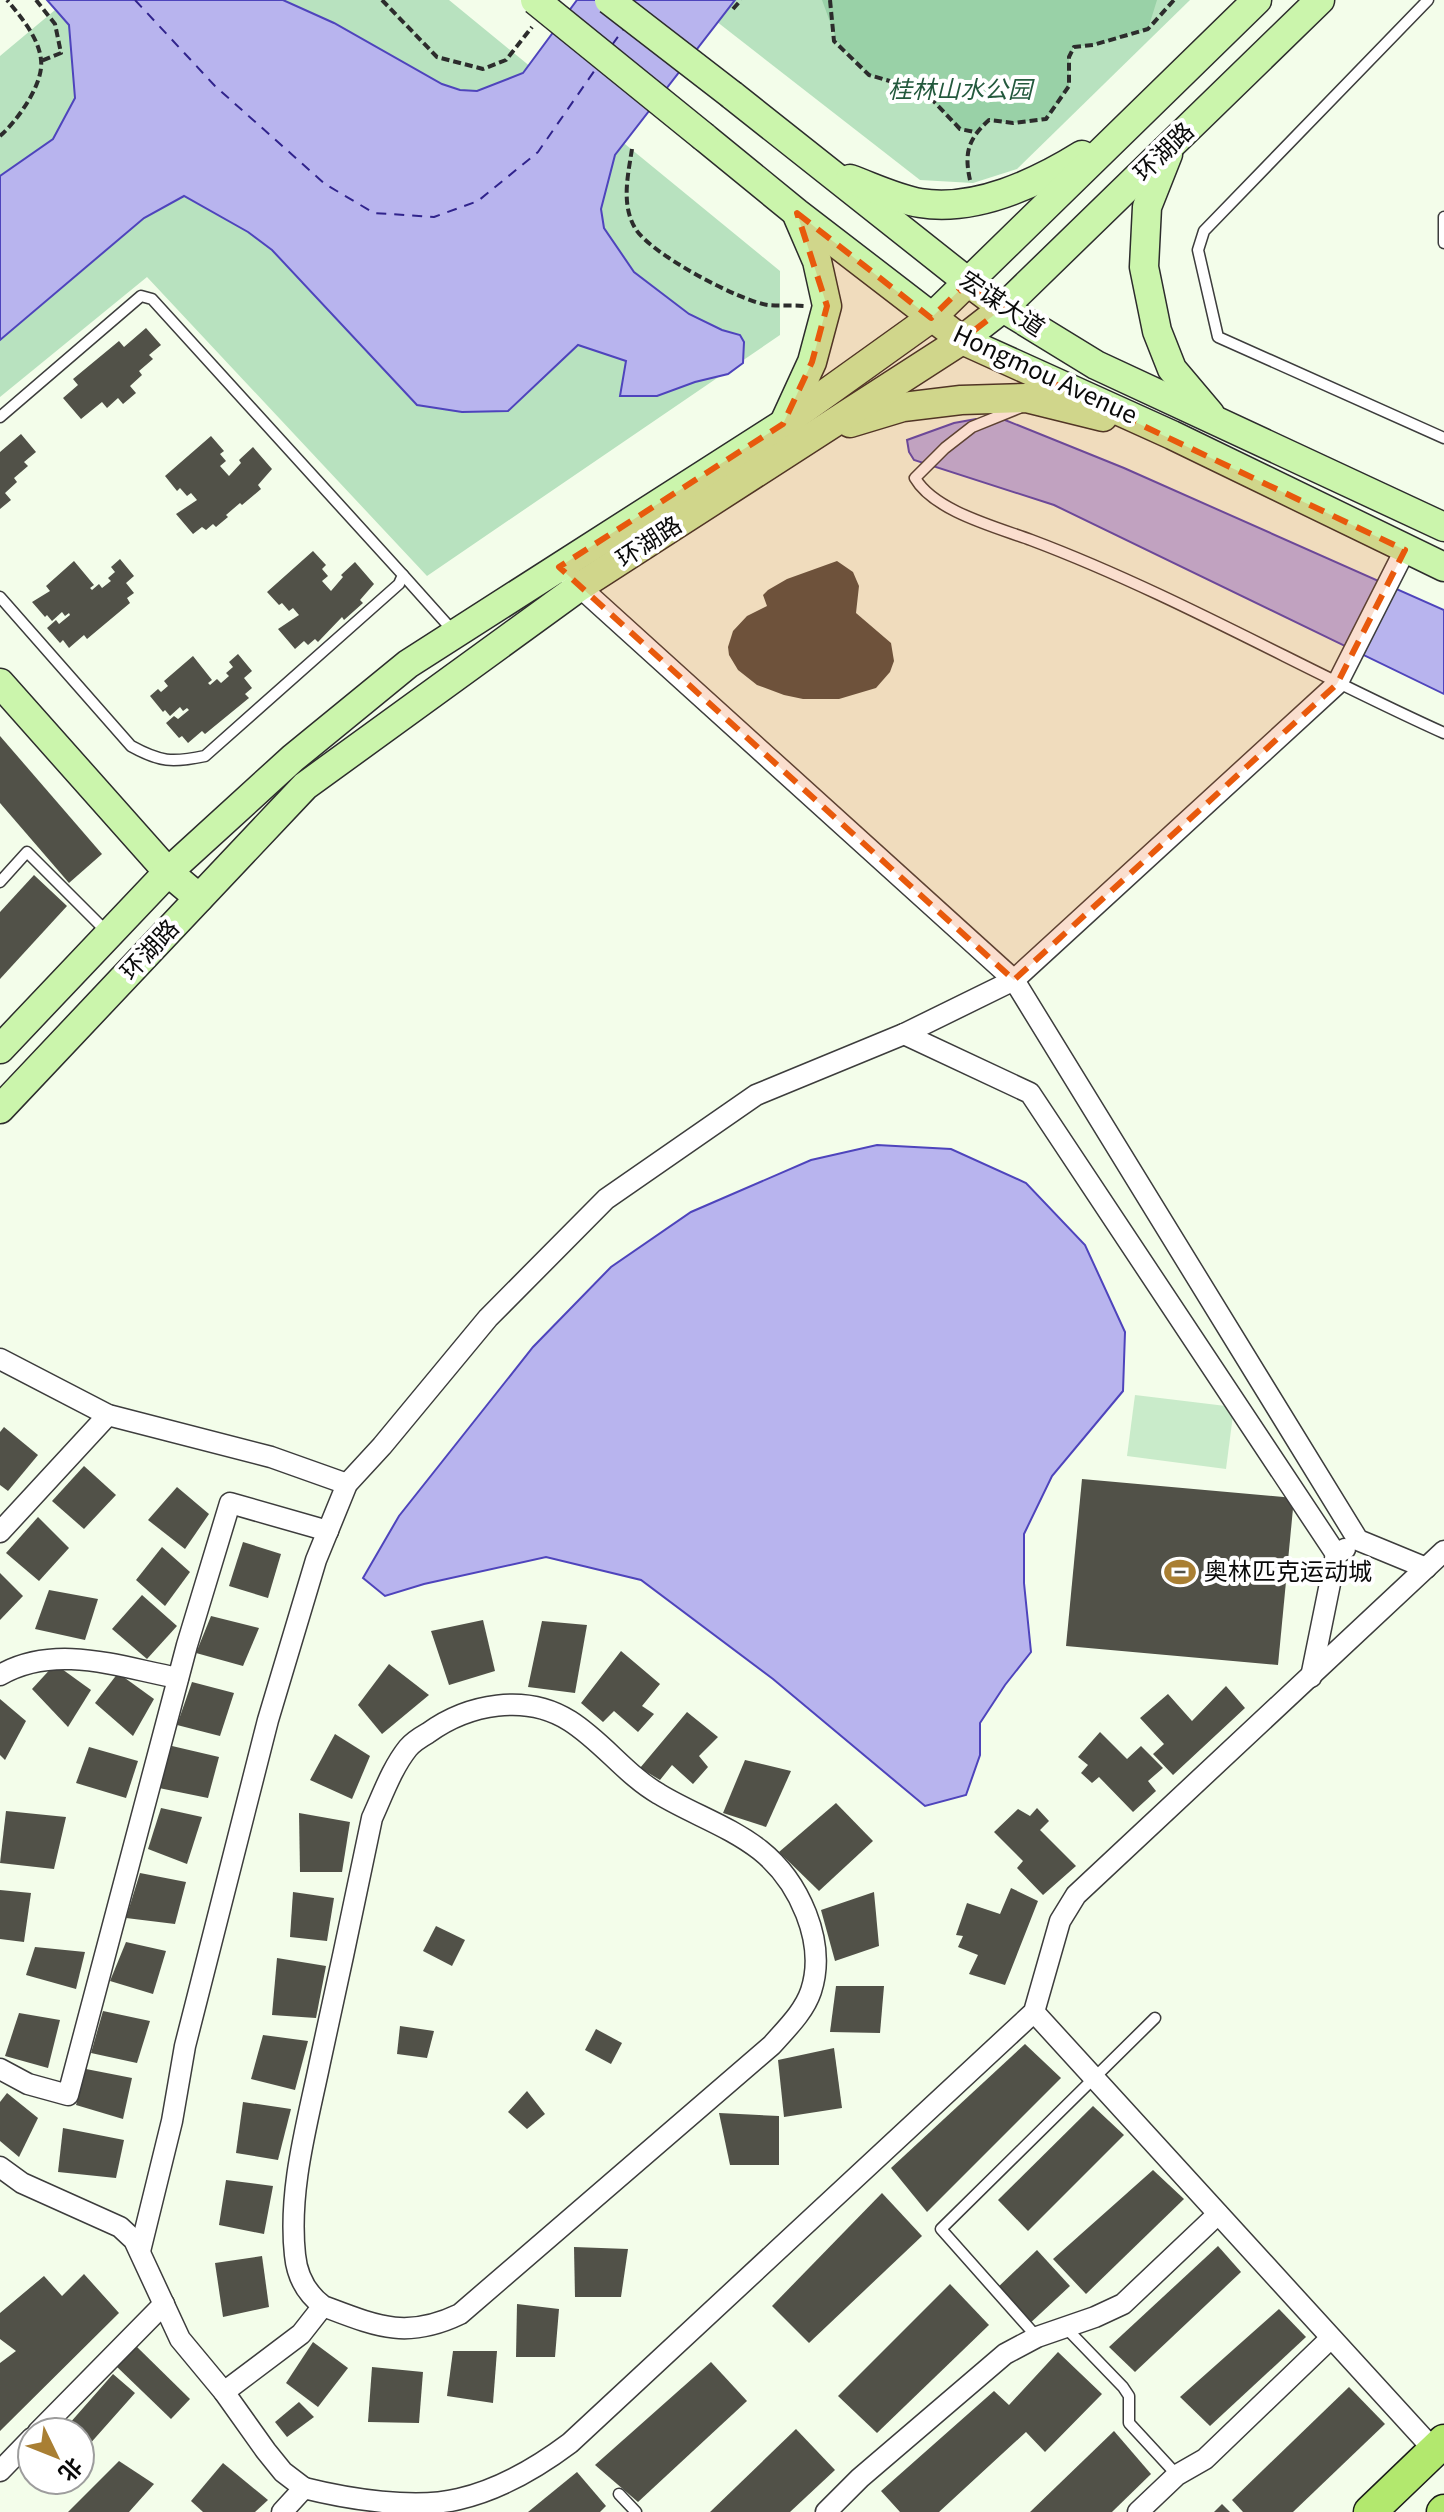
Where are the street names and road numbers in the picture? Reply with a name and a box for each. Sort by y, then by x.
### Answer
street label: 环湖路 [1124,113,1200,188]
street label: 宏谋大道 [954,261,1053,343]
street label: Hongmou Avenue [948,315,1144,431]
street label: 环湖路 [608,506,687,574]
street label: 环湖路 [111,910,186,987]

